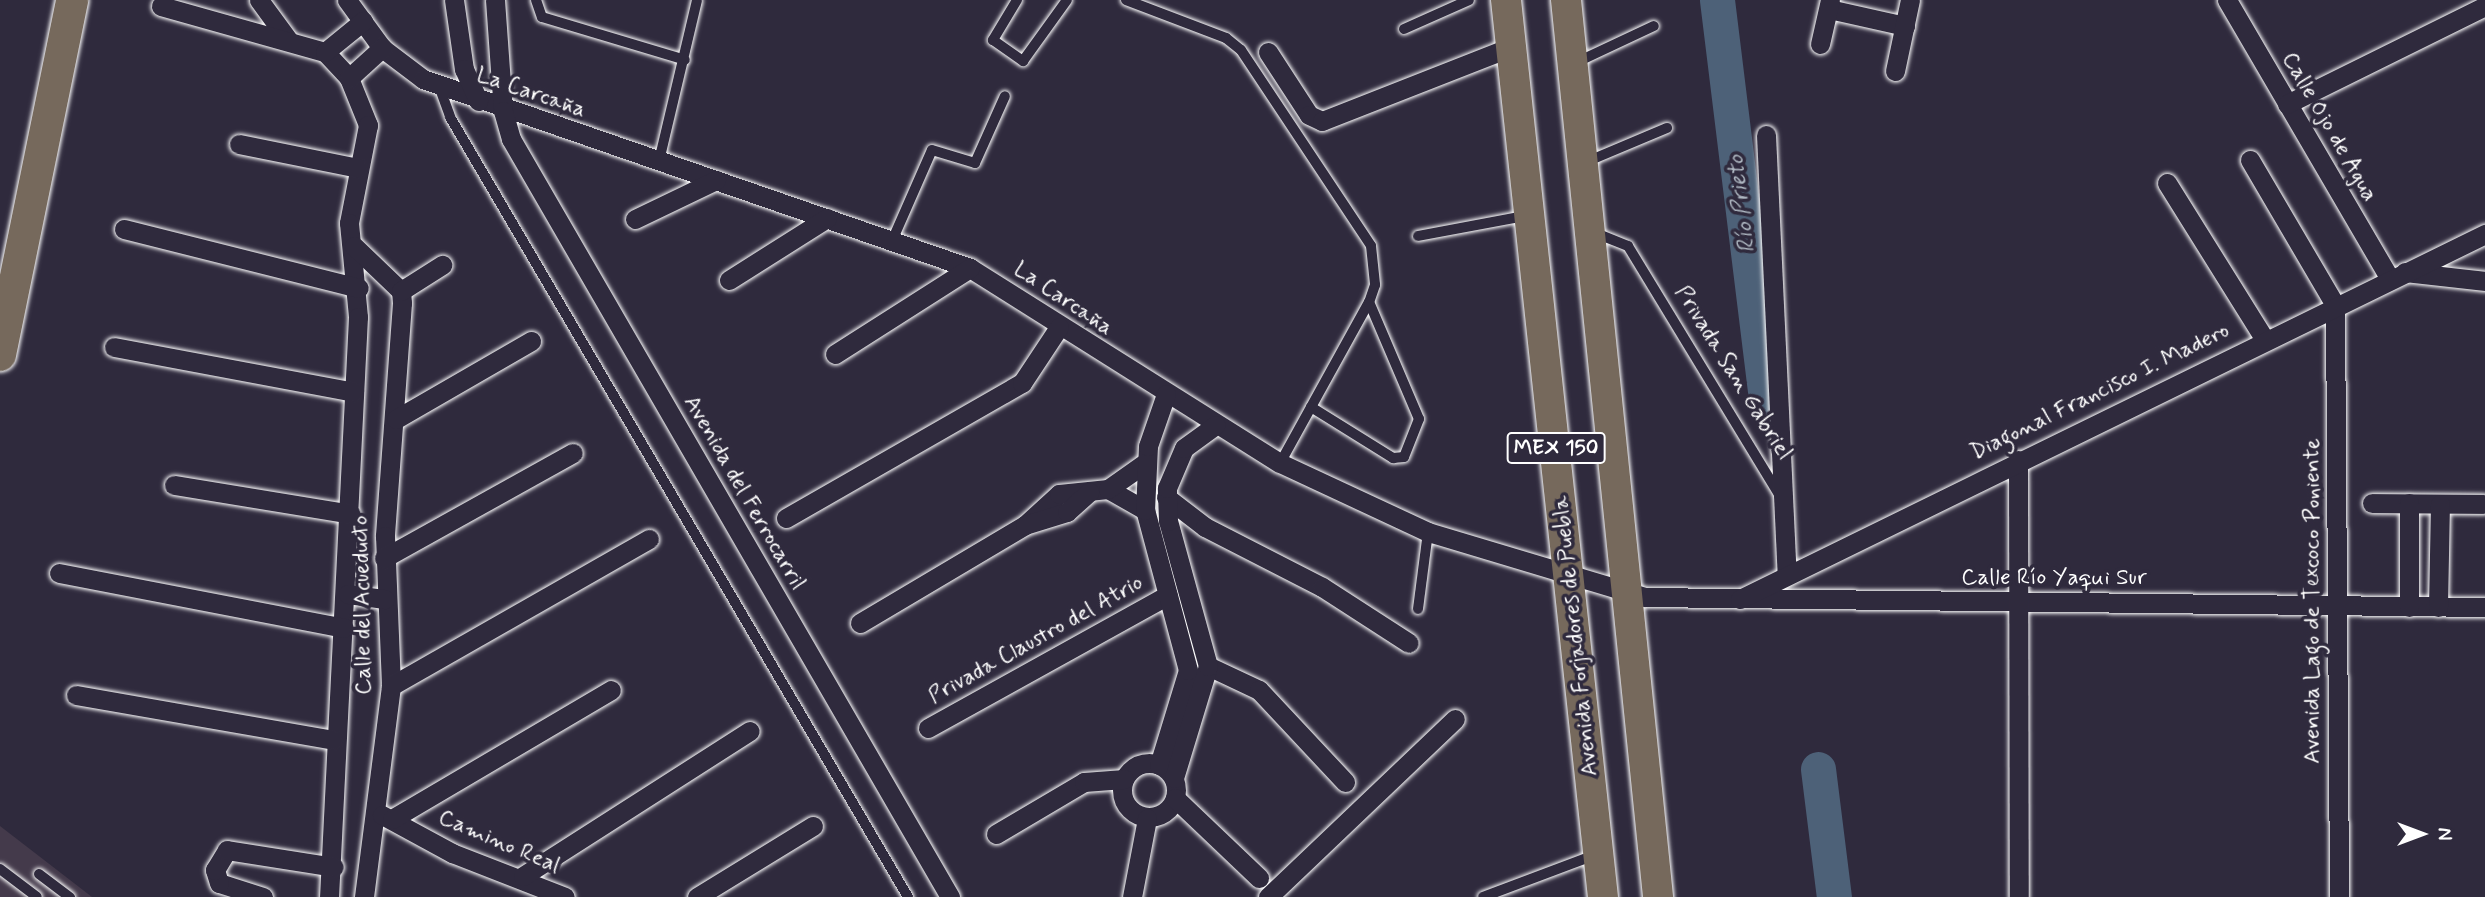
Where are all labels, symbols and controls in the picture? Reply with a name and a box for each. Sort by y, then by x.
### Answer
street label: Calle Ojo de Agua [2275,47,2383,207]
street label: La Carcaña [473,61,589,125]
water label: Río Prieto [1722,154,1762,254]
street label: La Carcaña [1008,256,1118,342]
street label: Privada San Gabriel [1669,283,1797,463]
street label: Diagonal Francisco I. Madero [1964,316,2236,468]
street label: Avenida del Ferrocarril [677,391,811,595]
road number: MEX 150 [1505,430,1607,466]
street label: Avenida Lago de Texcoco Poniente [2299,435,2327,767]
street label: Avenida Forjadores de Puebla [1548,496,1604,776]
street label: Calle del Acueducto [348,514,378,696]
street label: Calle Río Yaqui Sur [1962,564,2146,592]
street label: Privada Claustro del Atrio [921,568,1151,712]
north arrow [2387,799,2457,869]
street label: Camino Real [434,804,564,880]
text: N [2431,828,2456,840]

